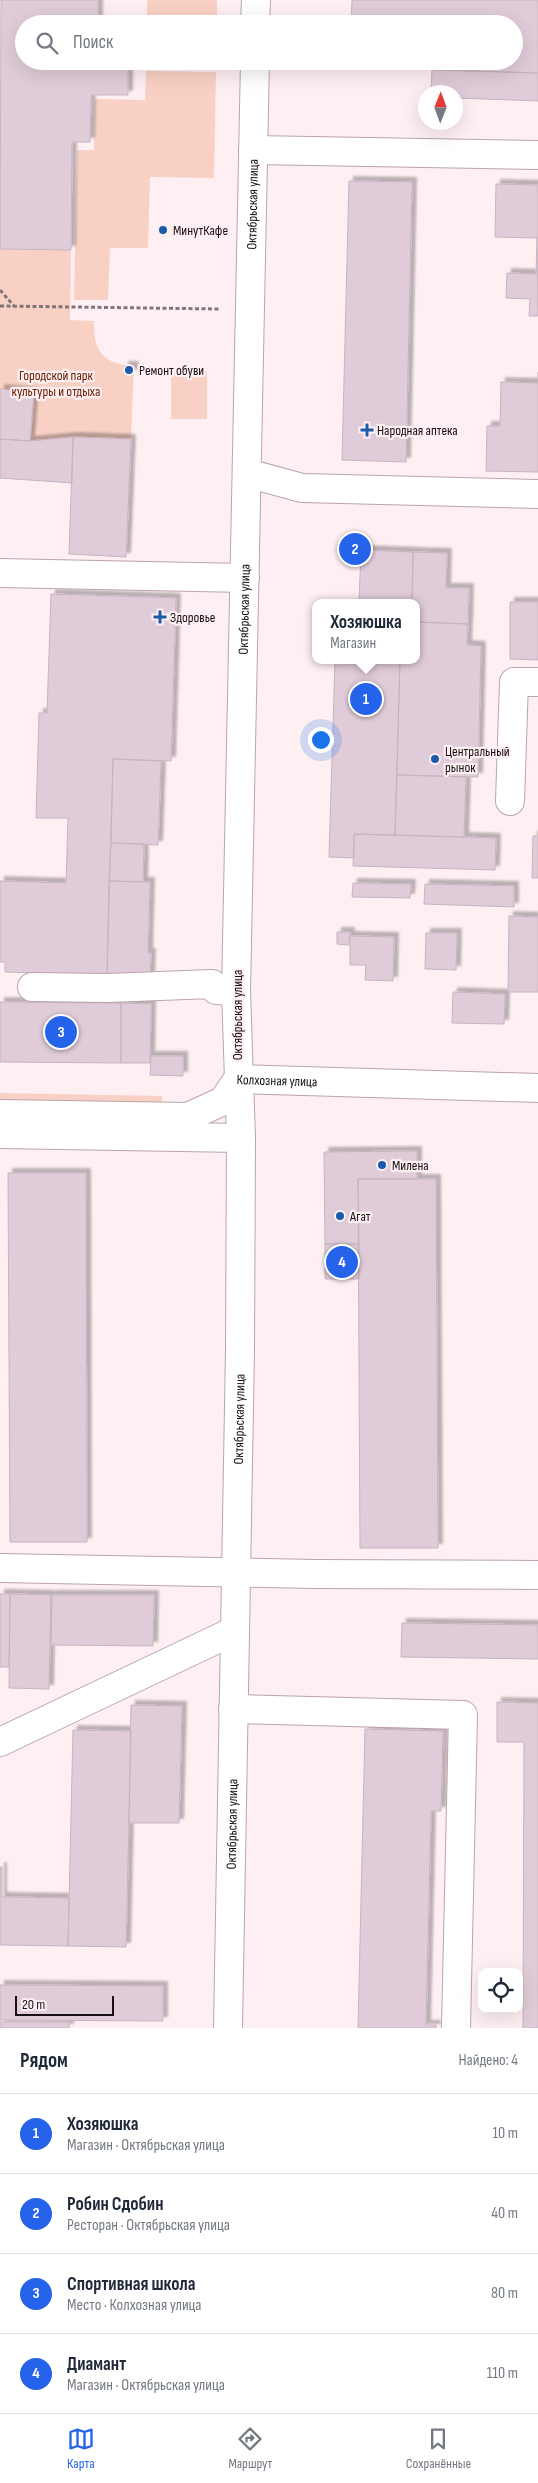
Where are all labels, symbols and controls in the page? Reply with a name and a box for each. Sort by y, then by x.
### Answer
search box [15,15,523,70]
icon: search [33,29,61,57]
text: Поиск [73,31,113,54]
north arrow [418,85,463,130]
street label: Октябрьская улица [243,159,261,250]
place label: МинутКафе [173,222,228,239]
marker: МинутКафе [157,224,169,236]
place label: Ремонт обуви [139,362,204,379]
marker: Ремонт обуви [123,364,135,376]
park label: Городской парк культуры и отдыха [12,367,100,400]
place label: Народная аптека [377,422,458,439]
marker: Народная аптека [361,424,373,436]
pin: 2 [339,530,371,568]
street label: Октябрьская улица [234,564,253,655]
popup [312,599,420,664]
place label: Здоровье [170,609,215,626]
marker: Здоровье [154,611,166,623]
text: Хозяюшка [330,611,402,634]
text: Магазин [330,634,376,653]
pin: 1 [350,680,382,718]
your location [308,727,334,753]
place label: Центральный рынок [445,743,510,776]
marker: Центральный рынок [429,753,441,765]
street label: Октябрьская улица [229,970,246,1060]
pin: 3 [45,1013,77,1051]
street label: Колхозная улица [236,1070,318,1090]
place label: Милена [392,1157,429,1174]
marker: Милена [376,1159,388,1171]
place label: Агат [349,1208,371,1225]
marker: Агат [334,1210,346,1222]
pin: 4 [326,1243,358,1281]
street label: Октябрьская улица [229,1374,248,1465]
street label: Октябрьская улица [222,1779,241,1870]
map controls [478,1968,523,2013]
button: locate [478,1968,523,2013]
scale bar [15,1993,114,2016]
text: 20 m [22,1996,45,2013]
text: Рядом [20,2048,68,2073]
text: Найдено: 4 [458,2051,518,2070]
text: Хозяюшка [67,2113,139,2136]
text: 1 [33,2124,39,2143]
text: 10 m [492,2124,518,2143]
text: Магазин · Октябрьская улица [67,2136,225,2155]
text: Робин Сдобин [67,2193,163,2216]
text: 2 [32,2204,40,2223]
text: 40 m [491,2204,518,2223]
text: Ресторан · Октябрьская улица [67,2216,230,2235]
text: Спортивная школа [67,2273,196,2296]
text: 3 [32,2284,40,2303]
text: 80 m [491,2284,518,2303]
text: Место · Колхозная улица [67,2296,202,2315]
text: Диамант [67,2353,126,2376]
text: 4 [32,2364,40,2383]
text: 110 m [487,2364,518,2383]
text: Магазин · Октябрьская улица [67,2376,225,2395]
tab: Карта [67,2425,95,2472]
tab: Маршрут [228,2425,272,2472]
tab: Сохранённые [406,2425,471,2472]

